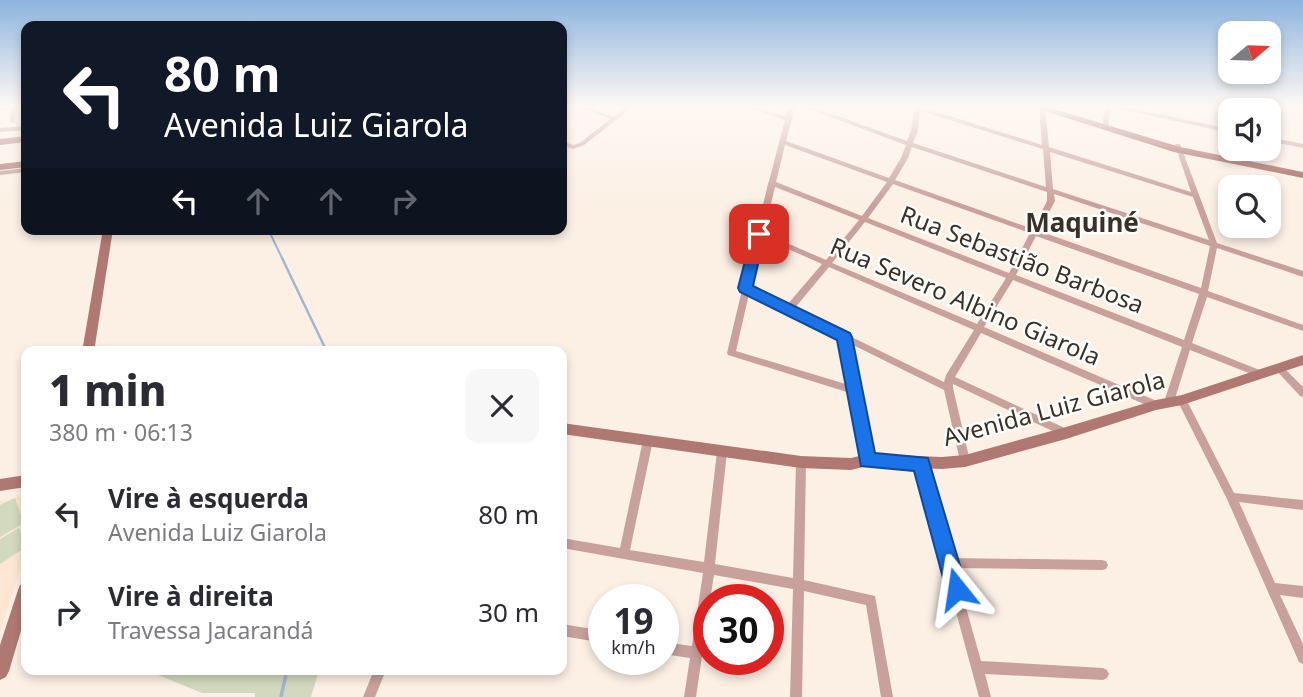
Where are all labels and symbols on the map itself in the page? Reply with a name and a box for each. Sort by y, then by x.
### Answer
north arrow [1218,21,1281,84]
street label: Rua Sebastião Barbosa [896,197,1149,320]
pin [729,204,789,264]
district label: Maquiné [1025,204,1139,240]
street label: Rua Severo Albino Giarola [825,229,1106,373]
street label: Avenida Luiz Giarola [939,362,1168,453]
position arrow [920,552,994,626]
speed limit sign: 30 [693,584,784,675]

